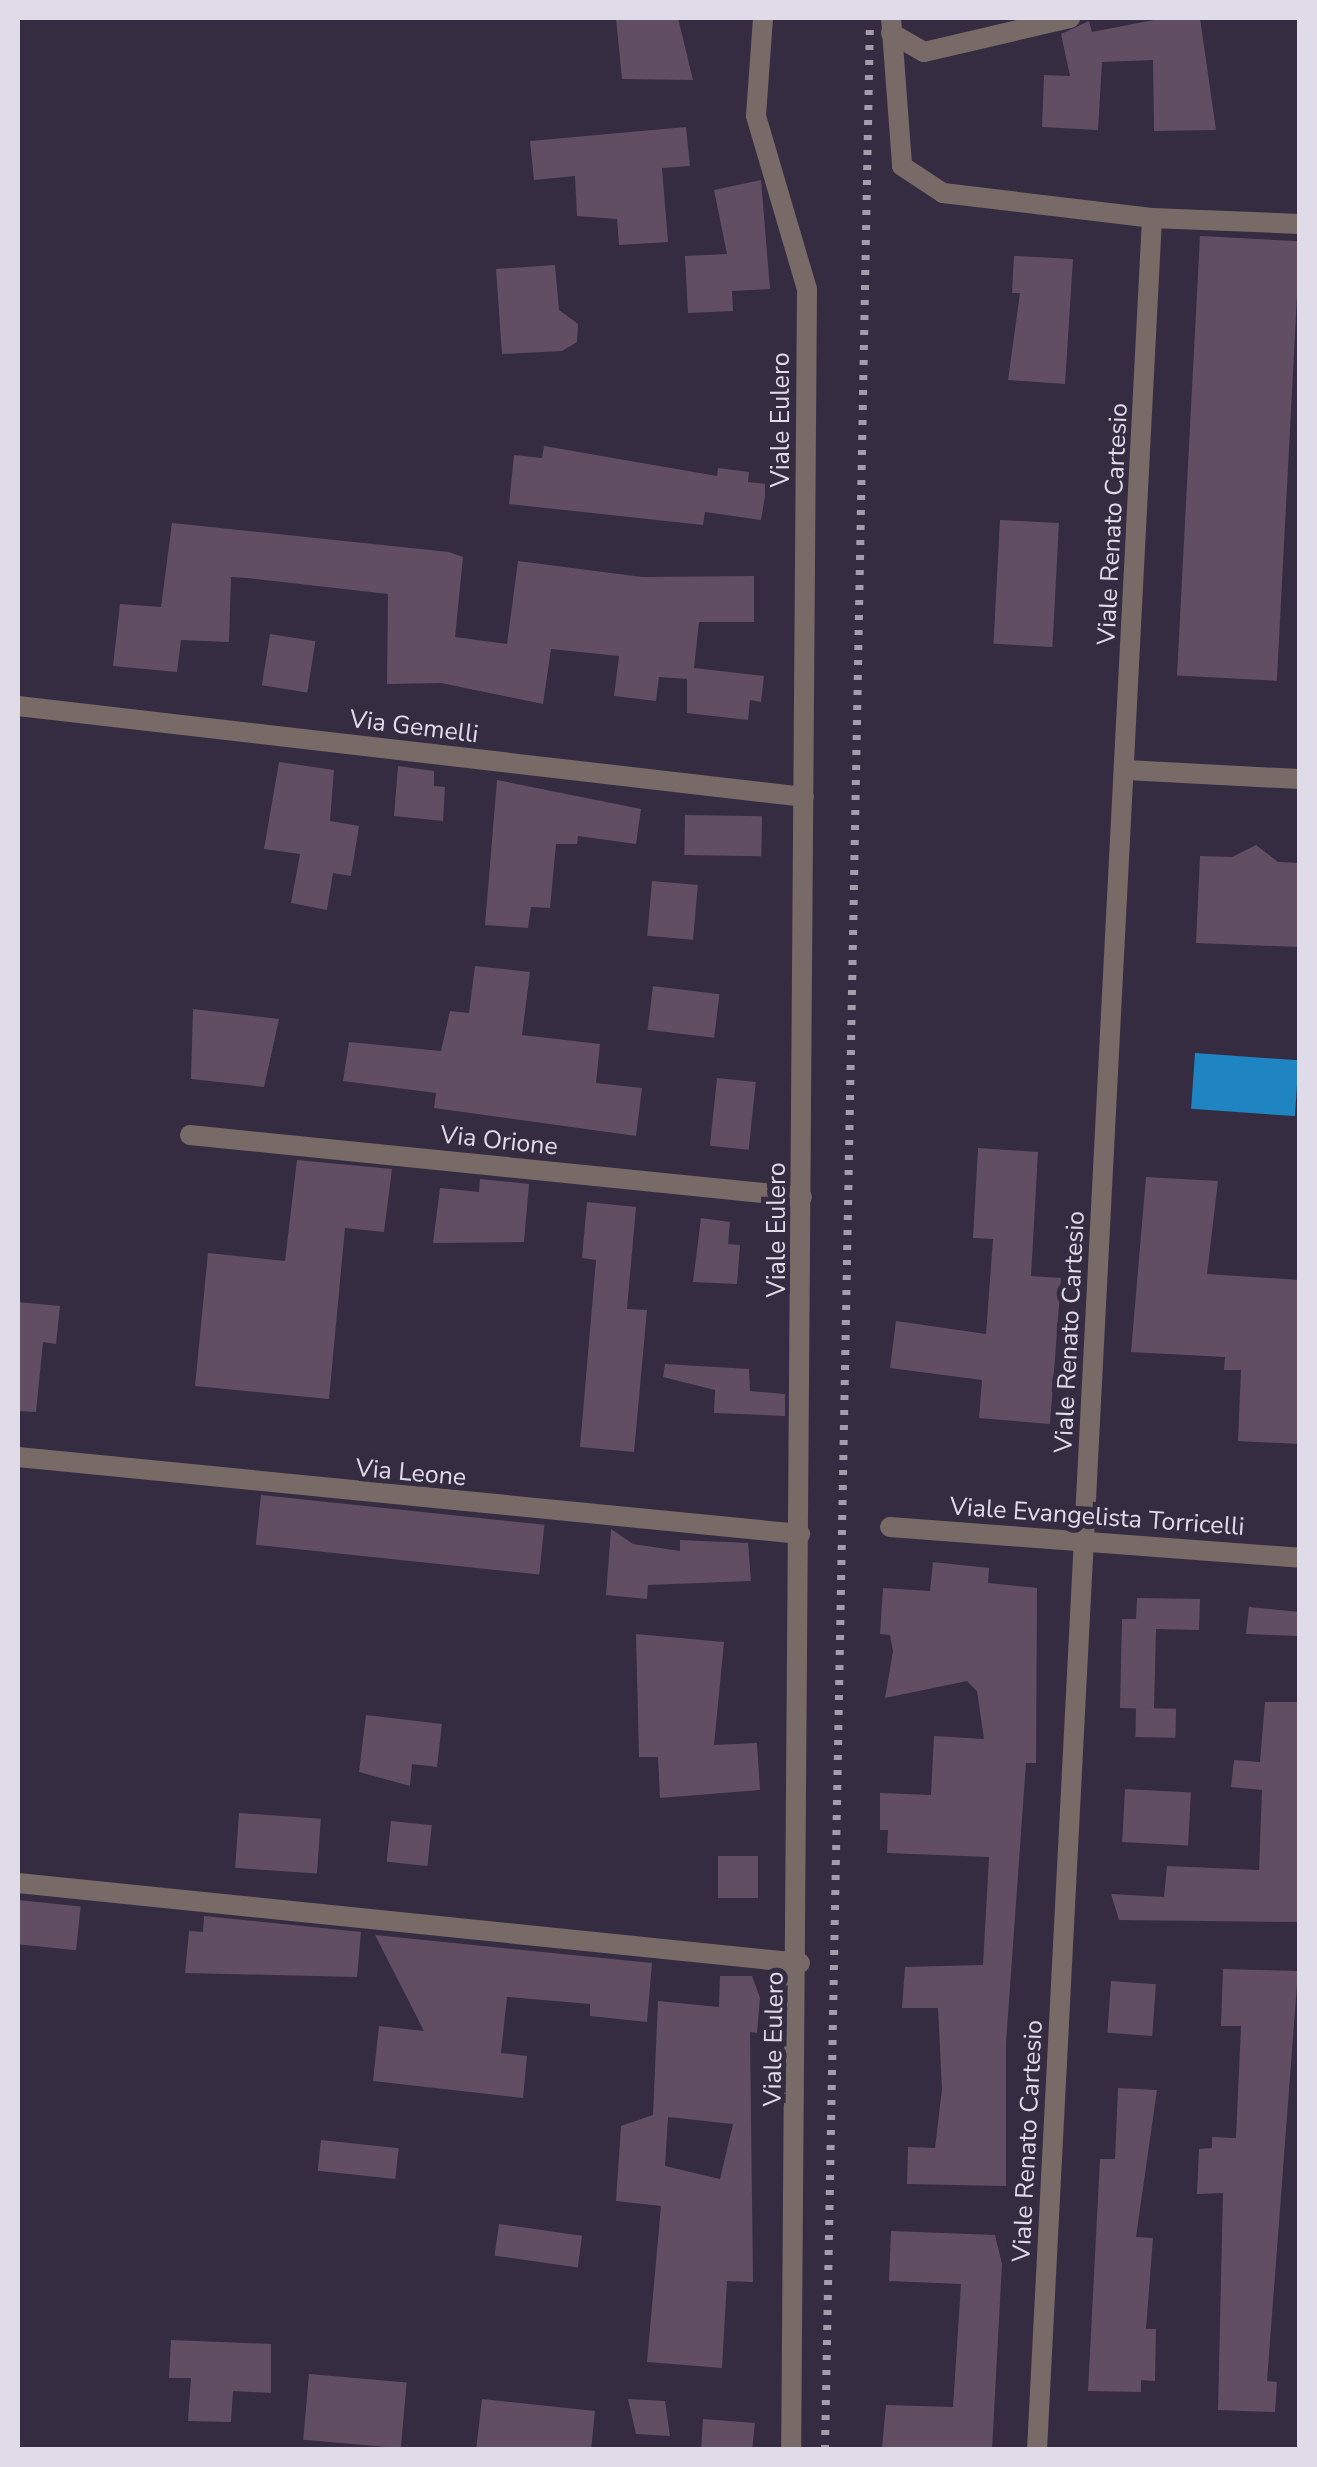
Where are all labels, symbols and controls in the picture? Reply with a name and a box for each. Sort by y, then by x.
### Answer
street label: Viale Eulero [766,352,796,488]
street label: Viale Renato Cartesio [1092,402,1134,646]
street label: Via Gemelli [348,704,480,750]
street label: Via Orione [439,1120,559,1162]
street label: Viale Eulero [762,1162,792,1298]
street label: Viale Renato Cartesio [1049,1210,1091,1454]
street label: Via Leone [354,1453,468,1493]
street label: Viale Evangelista Torricelli [949,1492,1245,1542]
street label: Viale Eulero [758,1971,790,2107]
street label: Viale Renato Cartesio [1007,2019,1049,2263]

